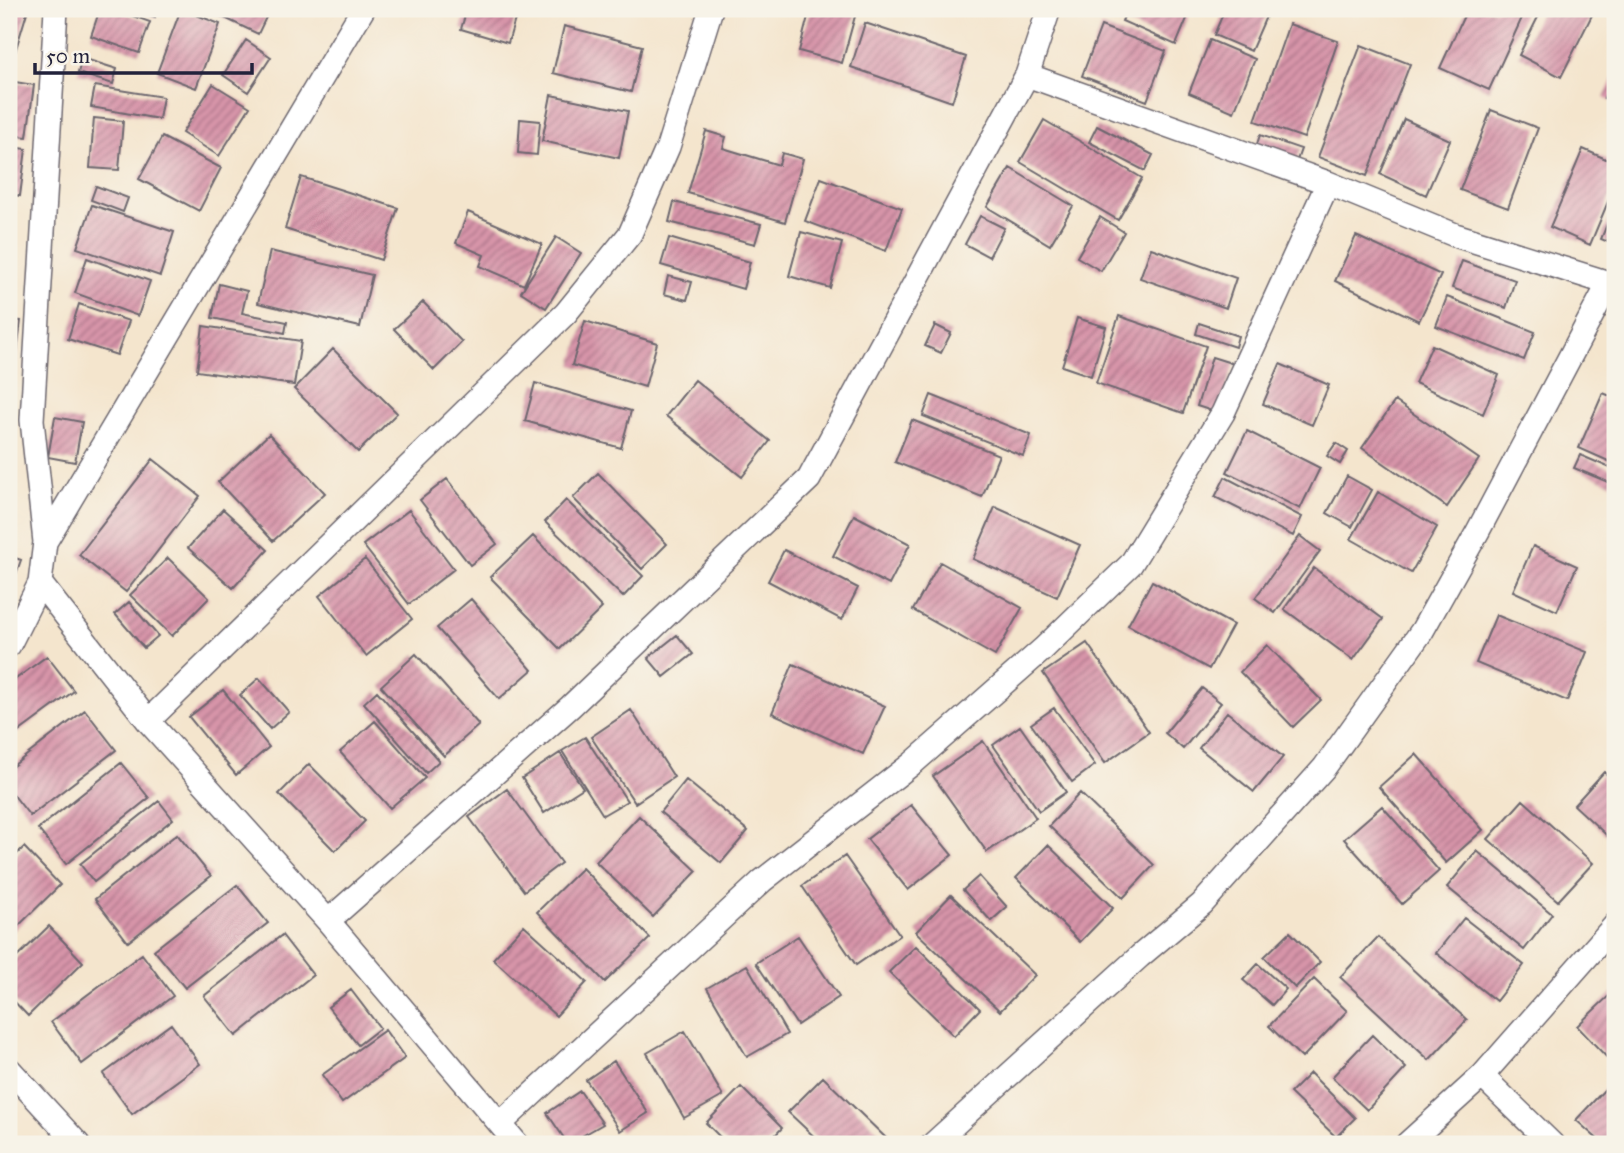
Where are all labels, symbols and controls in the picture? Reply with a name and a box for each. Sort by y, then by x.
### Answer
scale bar [35,32,252,76]
text: 50 m [46,43,91,69]

